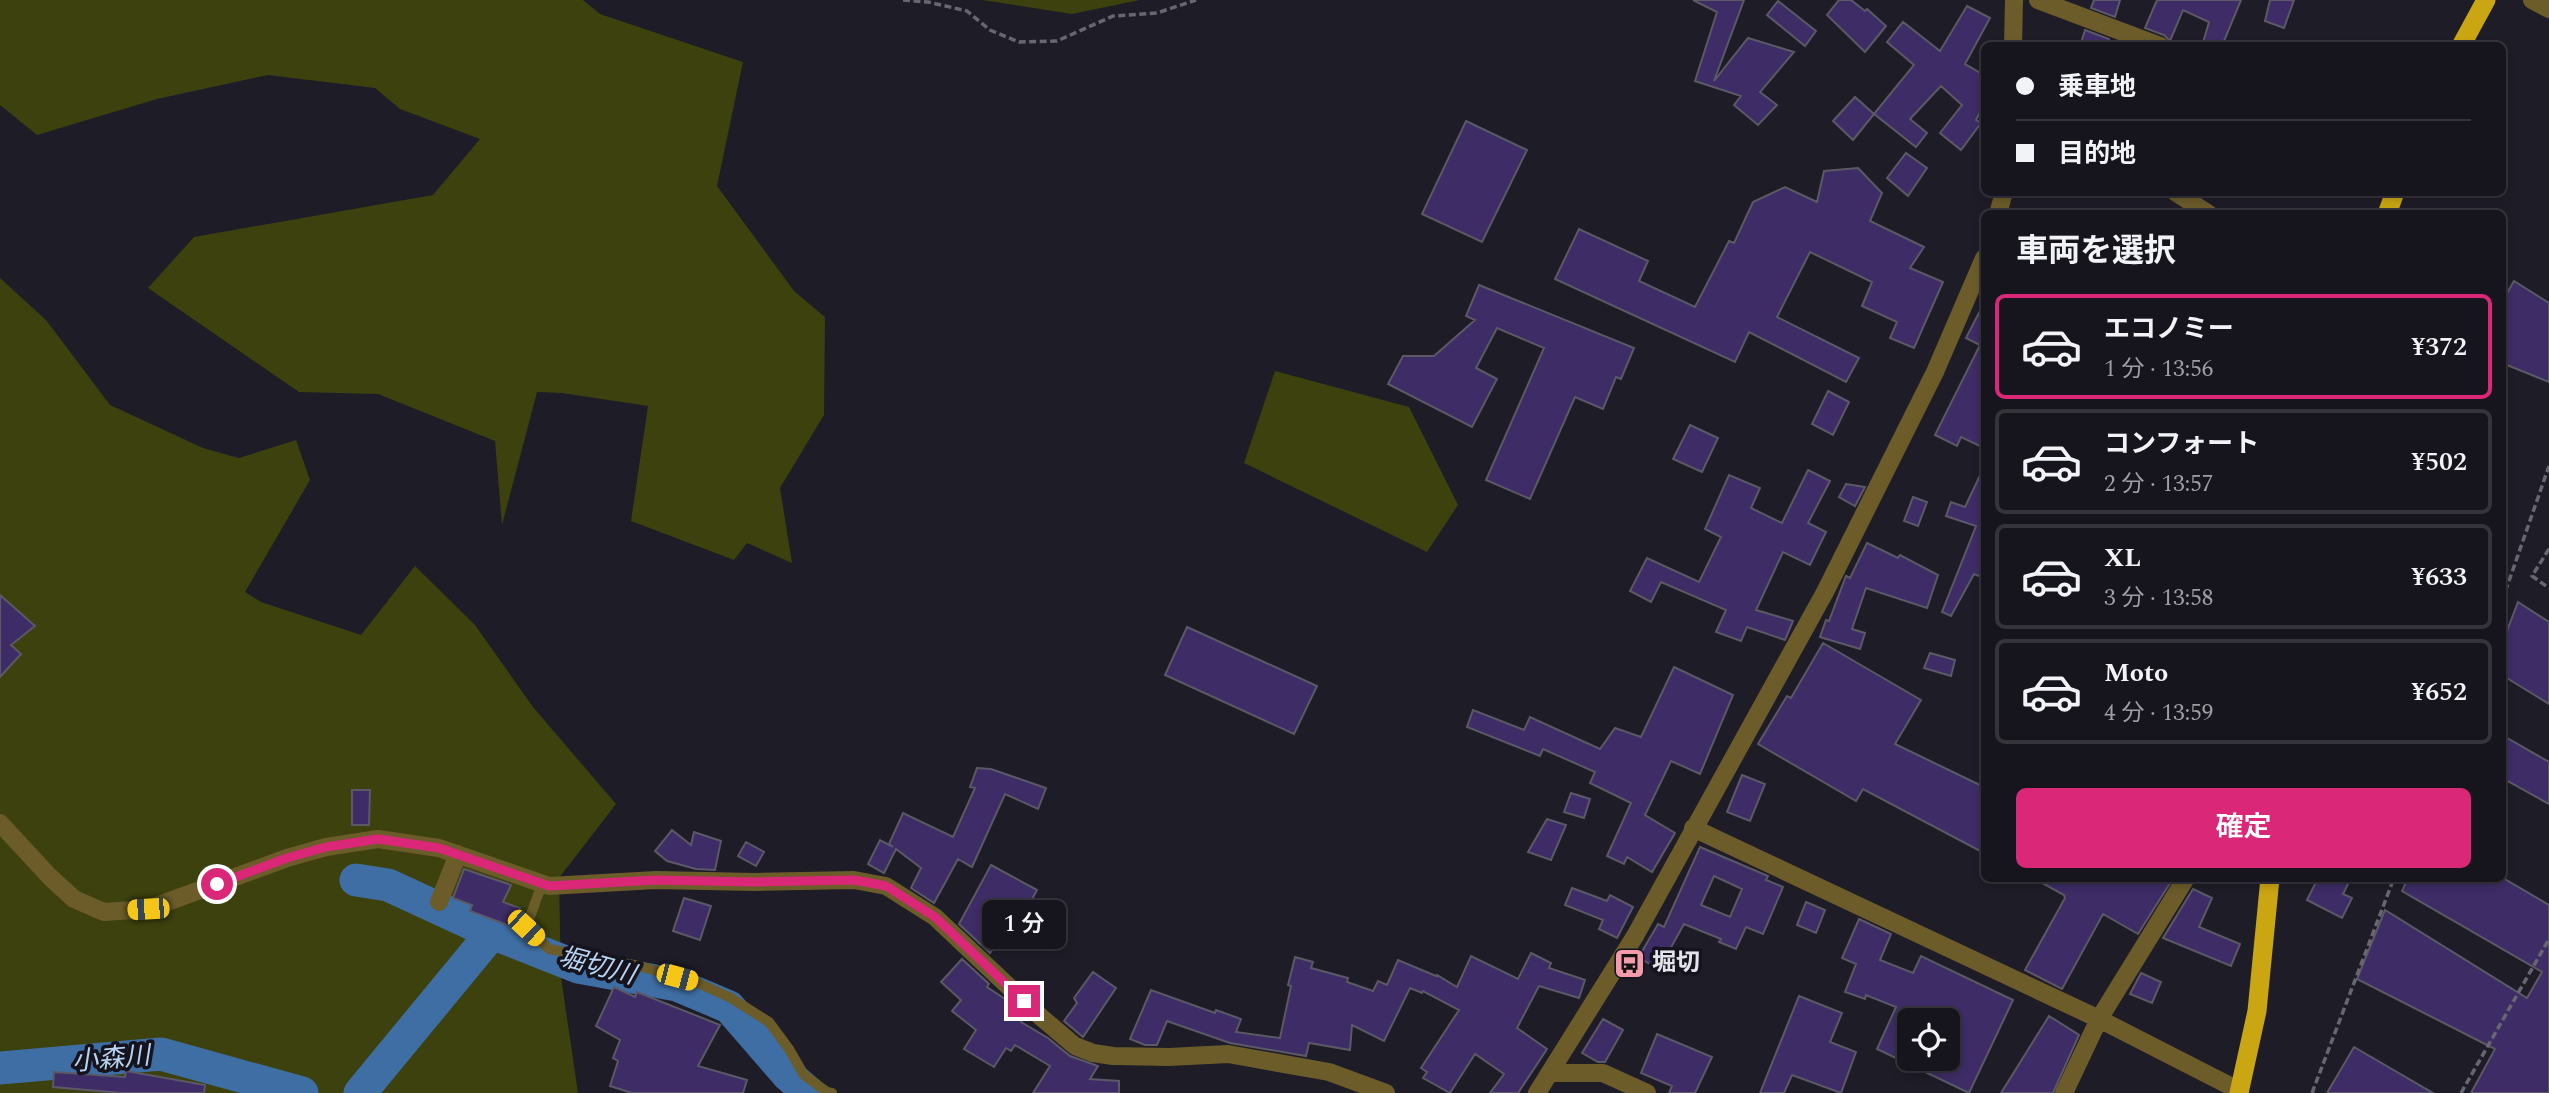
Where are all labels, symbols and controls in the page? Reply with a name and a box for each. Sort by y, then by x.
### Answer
text: 乗車地 [2058,67,2136,107]
text: 目的地 [2058,134,2136,174]
text: 車両を選択 [2016,227,2176,276]
text: エコノミー [2104,309,2234,349]
icon: car [2020,315,2083,378]
text: ¥372 [2411,327,2467,367]
text: 1 分 · 13:56 [2104,352,2213,387]
text: コンフォート [2104,424,2259,464]
icon: car [2020,430,2083,493]
text: ¥502 [2411,442,2467,482]
text: 2 分 · 13:57 [2104,467,2213,502]
text: XL [2104,538,2141,578]
icon: car [2020,545,2083,608]
text: ¥633 [2411,557,2467,597]
text: 3 分 · 13:58 [2104,581,2213,616]
text: Moto [2104,653,2168,693]
icon: car [2020,660,2083,723]
text: ¥652 [2411,672,2467,712]
text: 4 分 · 13:59 [2104,696,2213,731]
button: 確定 [2016,788,2471,868]
route start [201,868,233,900]
car [127,897,170,921]
callout: 1 分 [982,900,1066,948]
car [504,906,549,950]
text: 1 分 [1003,907,1045,942]
water label: 堀切川 [554,937,643,996]
place label: 堀切 [1652,945,1700,981]
bus stop icon: 堀切 [1612,946,1646,980]
car [654,961,701,993]
route end [1008,985,1040,1017]
map controls [1897,1008,1960,1071]
button: locate [1897,1008,1960,1071]
water label: 小森川 [70,1035,155,1082]

